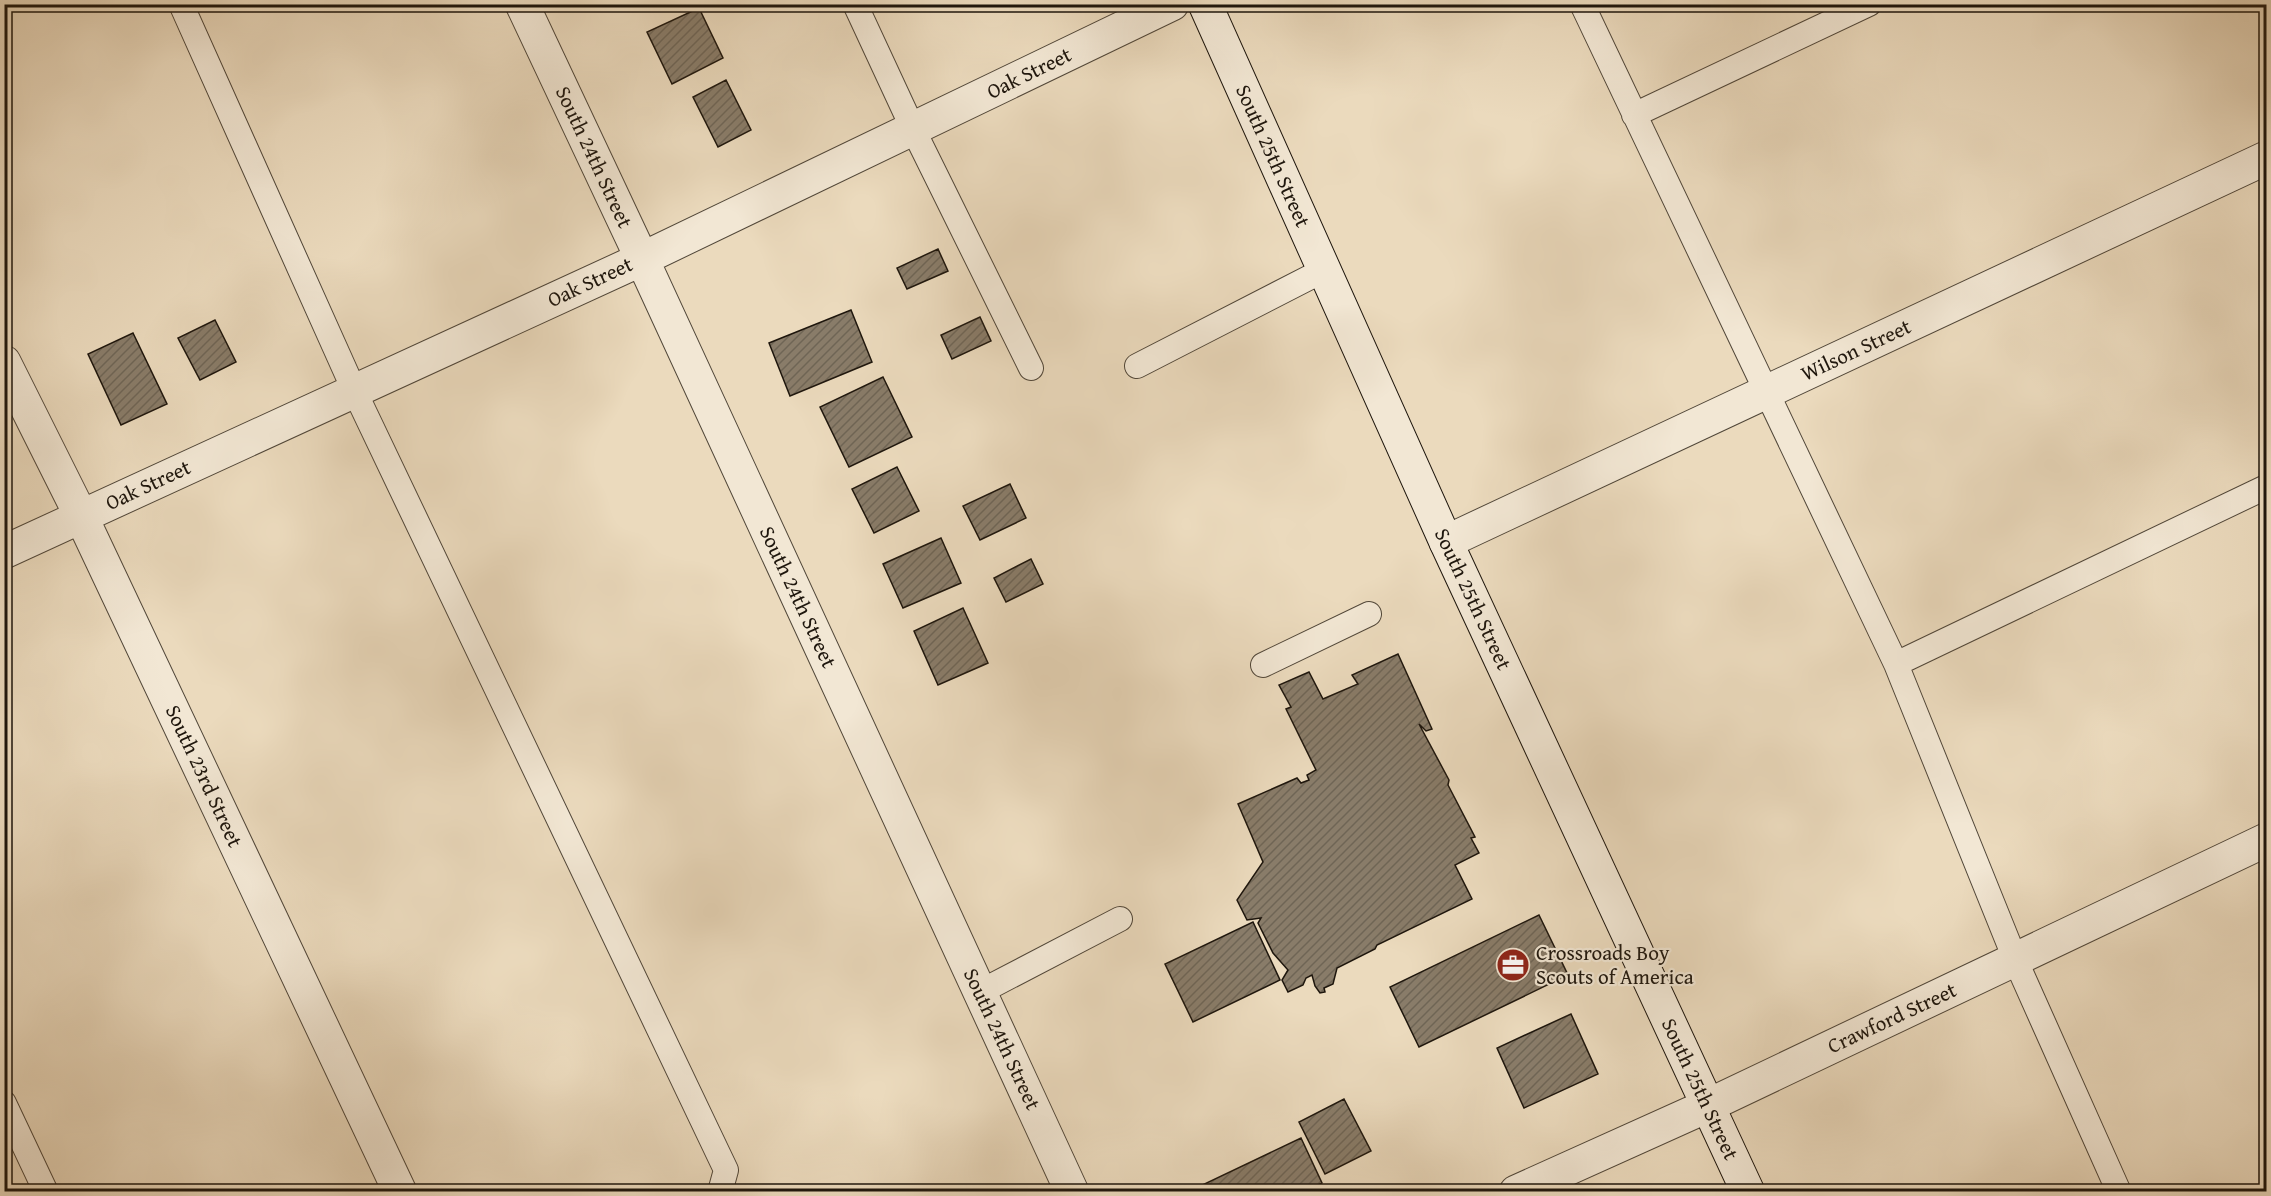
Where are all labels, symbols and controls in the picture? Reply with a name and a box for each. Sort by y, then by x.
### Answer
street label: Oak Street [981,38,1077,106]
street label: South 25th Street [1228,79,1319,233]
street label: South 24th Street [548,81,641,233]
street label: Oak Street [542,248,638,315]
street label: Wilson Street [1796,310,1916,389]
street label: Oak Street [100,451,196,518]
street label: South 24th Street [752,521,845,673]
street label: South 25th Street [1427,523,1520,675]
street label: South 23rd Street [158,700,251,853]
place label: Crossroads Boy Scouts of America [1536,937,1694,992]
office icon: Crossroads Boy Scouts of America [1495,947,1531,983]
street label: South 24th Street [956,963,1049,1115]
street label: Crawford Street [1822,974,1962,1061]
street label: South 25th Street [1654,1013,1747,1165]

